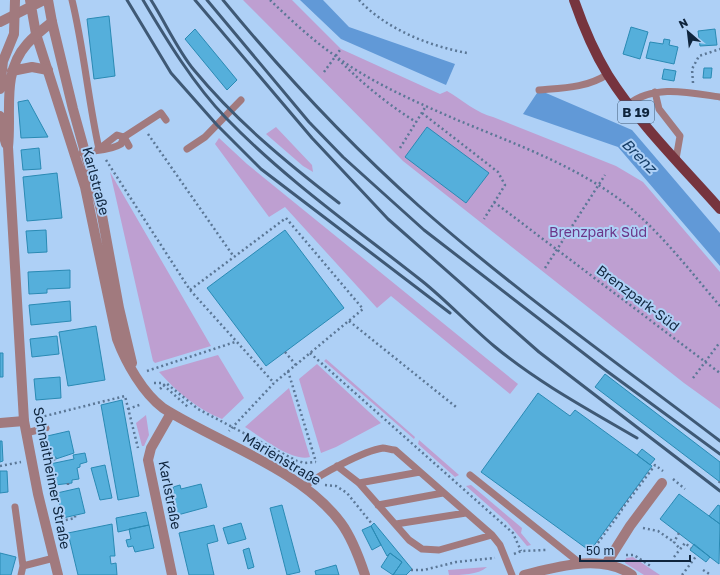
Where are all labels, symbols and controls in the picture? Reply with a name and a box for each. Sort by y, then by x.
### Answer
north arrow [668,12,708,52]
text: N [676,15,690,30]
road number: B 19 [618,101,654,123]
water label: Brenz [619,134,662,177]
street label: Karlstraße [79,145,114,217]
park label: Brenzpark Süd [549,223,647,240]
street label: Brenzpark-Süd [594,261,683,334]
street label: Schnaitheimer Straße [30,405,75,551]
street label: Marienstraße [240,429,325,489]
street label: Karlstraße [155,459,186,531]
scale bar [580,537,690,563]
text: 50 m [586,543,614,558]

